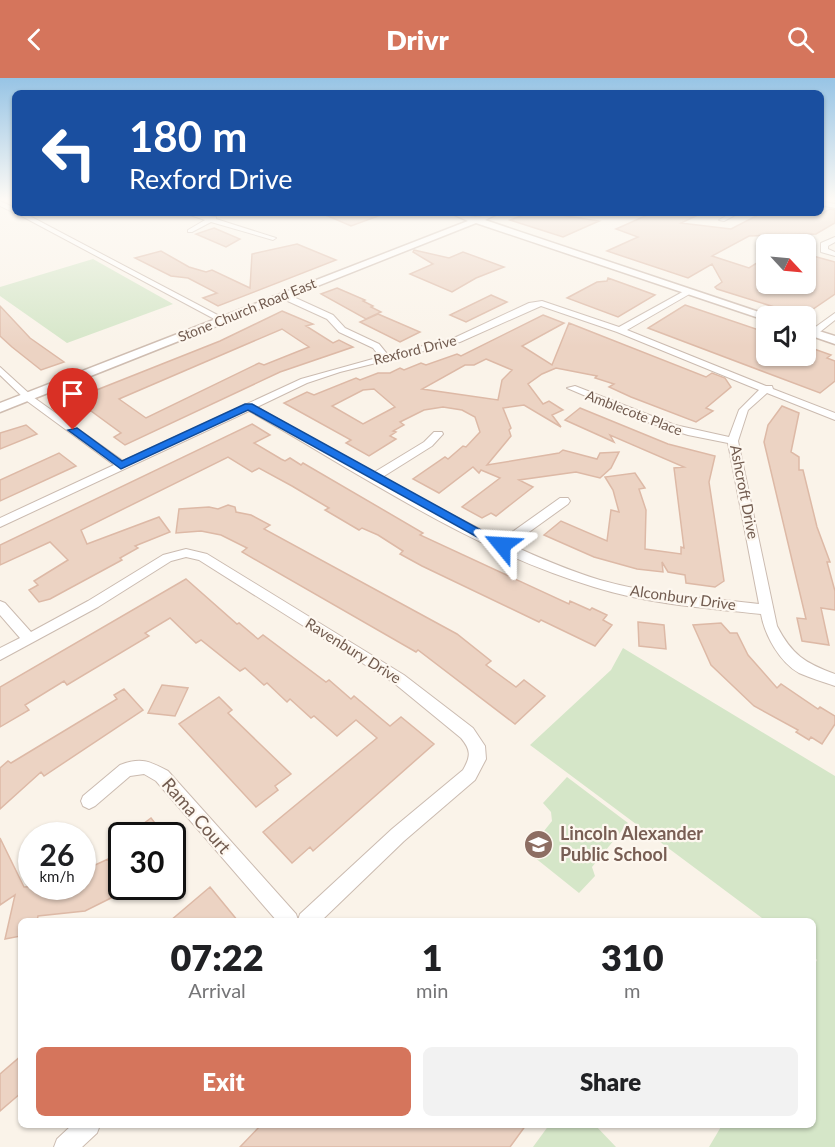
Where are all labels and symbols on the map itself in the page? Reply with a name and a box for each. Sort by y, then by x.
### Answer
north arrow [756,234,816,294]
street label: Stone Church Road East [175,274,318,345]
street label: Rexford Drive [372,331,458,368]
pin [47,368,98,430]
street label: Amblecote Place [583,386,685,439]
street label: Ashcroft Drive [727,443,763,540]
position arrow [470,513,534,577]
street label: Alconbury Drive [629,581,737,613]
street label: Ravenbury Drive [302,613,405,687]
street label: Rama Court [158,773,236,858]
speed limit sign: 30 [108,822,186,900]
place label: Lincoln Alexander Public School [560,822,703,865]
school or university icon: Lincoln Alexander Public School [523,828,555,860]

